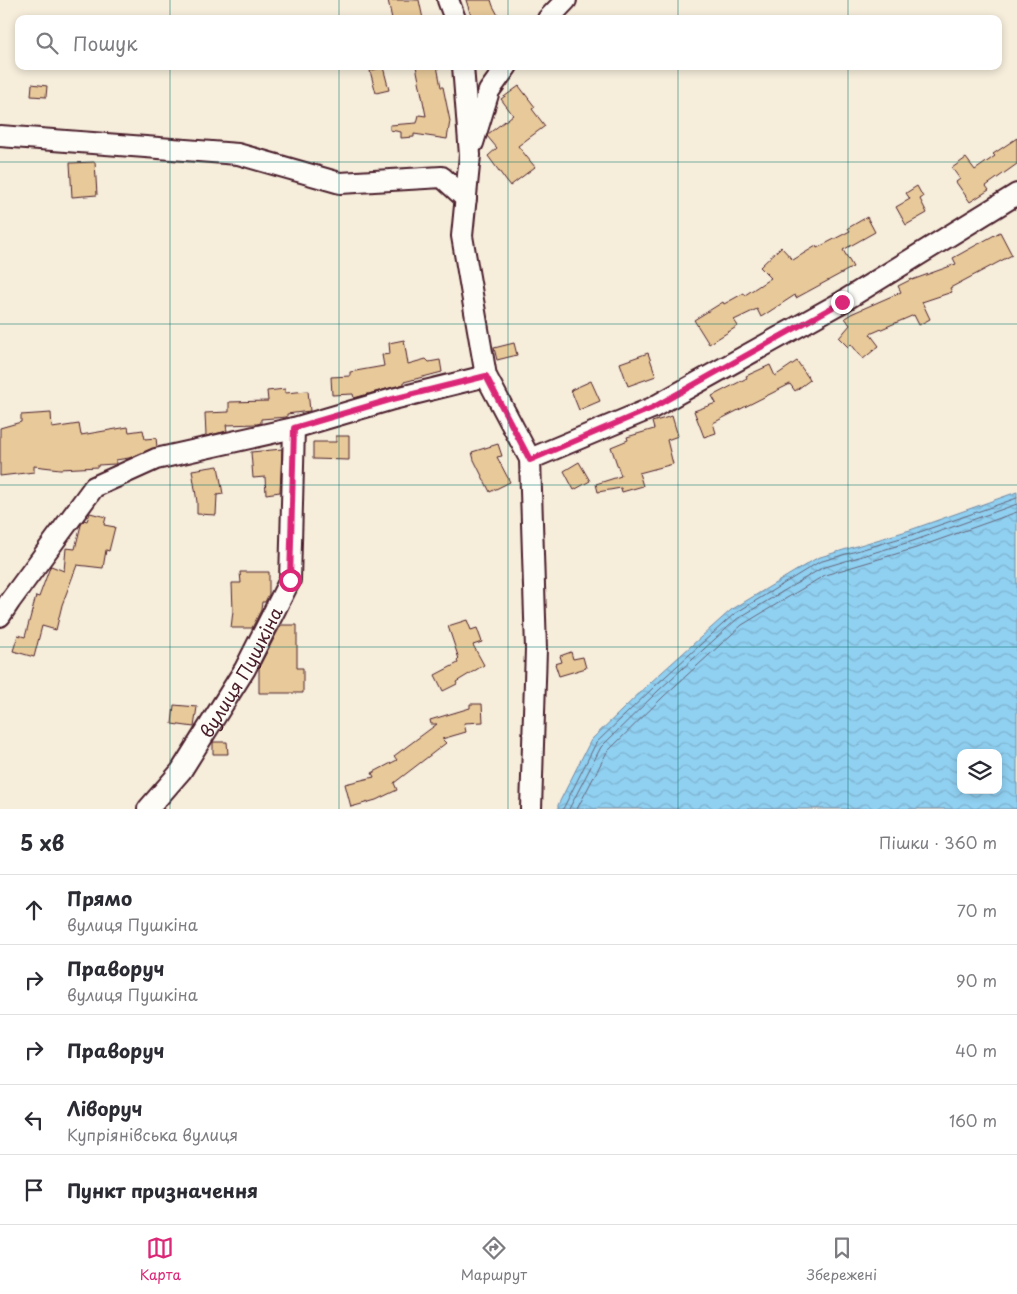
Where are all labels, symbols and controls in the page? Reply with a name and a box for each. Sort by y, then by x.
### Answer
search box [15,15,1002,70]
icon: search [33,29,61,57]
text: Пошук [73,29,138,57]
route end [831,291,854,314]
route start [279,569,302,592]
street label: вулиця Пушкіна [192,601,288,743]
map controls [957,749,1002,794]
button: layers [957,749,1002,794]
text: 5 хв [20,826,64,858]
text: Пішки · 360 m [879,830,997,854]
text: Прямо [67,884,132,912]
icon: ahead [20,896,48,924]
text: 70 m [957,898,997,922]
text: вулиця Пушкіна [67,912,198,936]
text: Праворуч [67,954,164,982]
icon: right [20,966,48,994]
text: 90 m [956,968,997,992]
text: вулиця Пушкіна [67,982,198,1006]
icon: right [20,1036,48,1064]
text: Праворуч [67,1036,164,1064]
text: 40 m [955,1038,997,1062]
text: Ліворуч [67,1094,143,1122]
icon: left [20,1106,48,1134]
text: 160 m [949,1108,997,1132]
text: Купріянівська вулиця [67,1122,238,1146]
icon: arrive [20,1176,48,1204]
text: Пункт призначення [67,1176,258,1204]
tab: Карта [140,1234,181,1285]
tab: Маршрут [461,1234,527,1285]
tab: Збережені [807,1234,877,1285]

